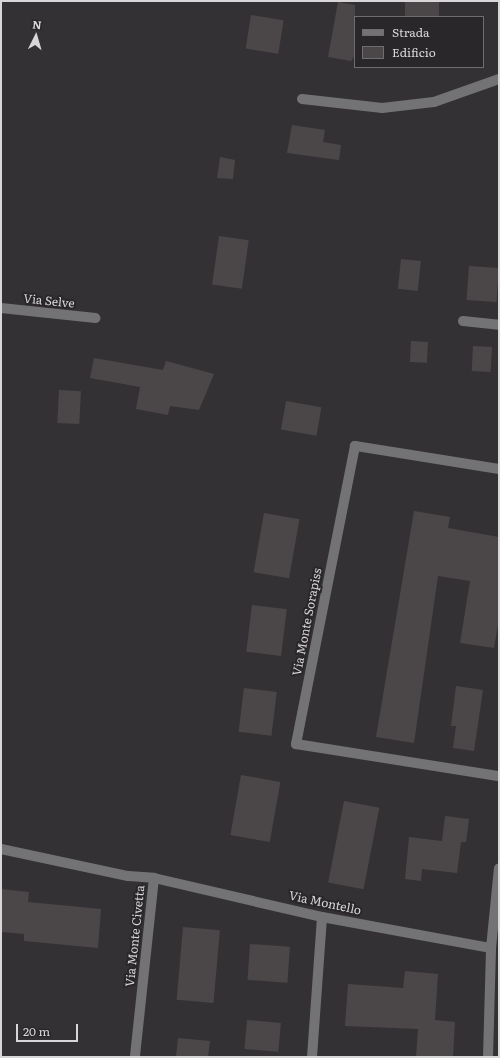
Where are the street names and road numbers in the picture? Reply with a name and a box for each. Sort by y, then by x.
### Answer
street label: Via Selve [23,291,75,311]
street label: Via Monte Sorapiss [289,567,325,677]
street label: Via Monte Civetta [122,884,148,988]
street label: Via Montello [287,888,363,918]

